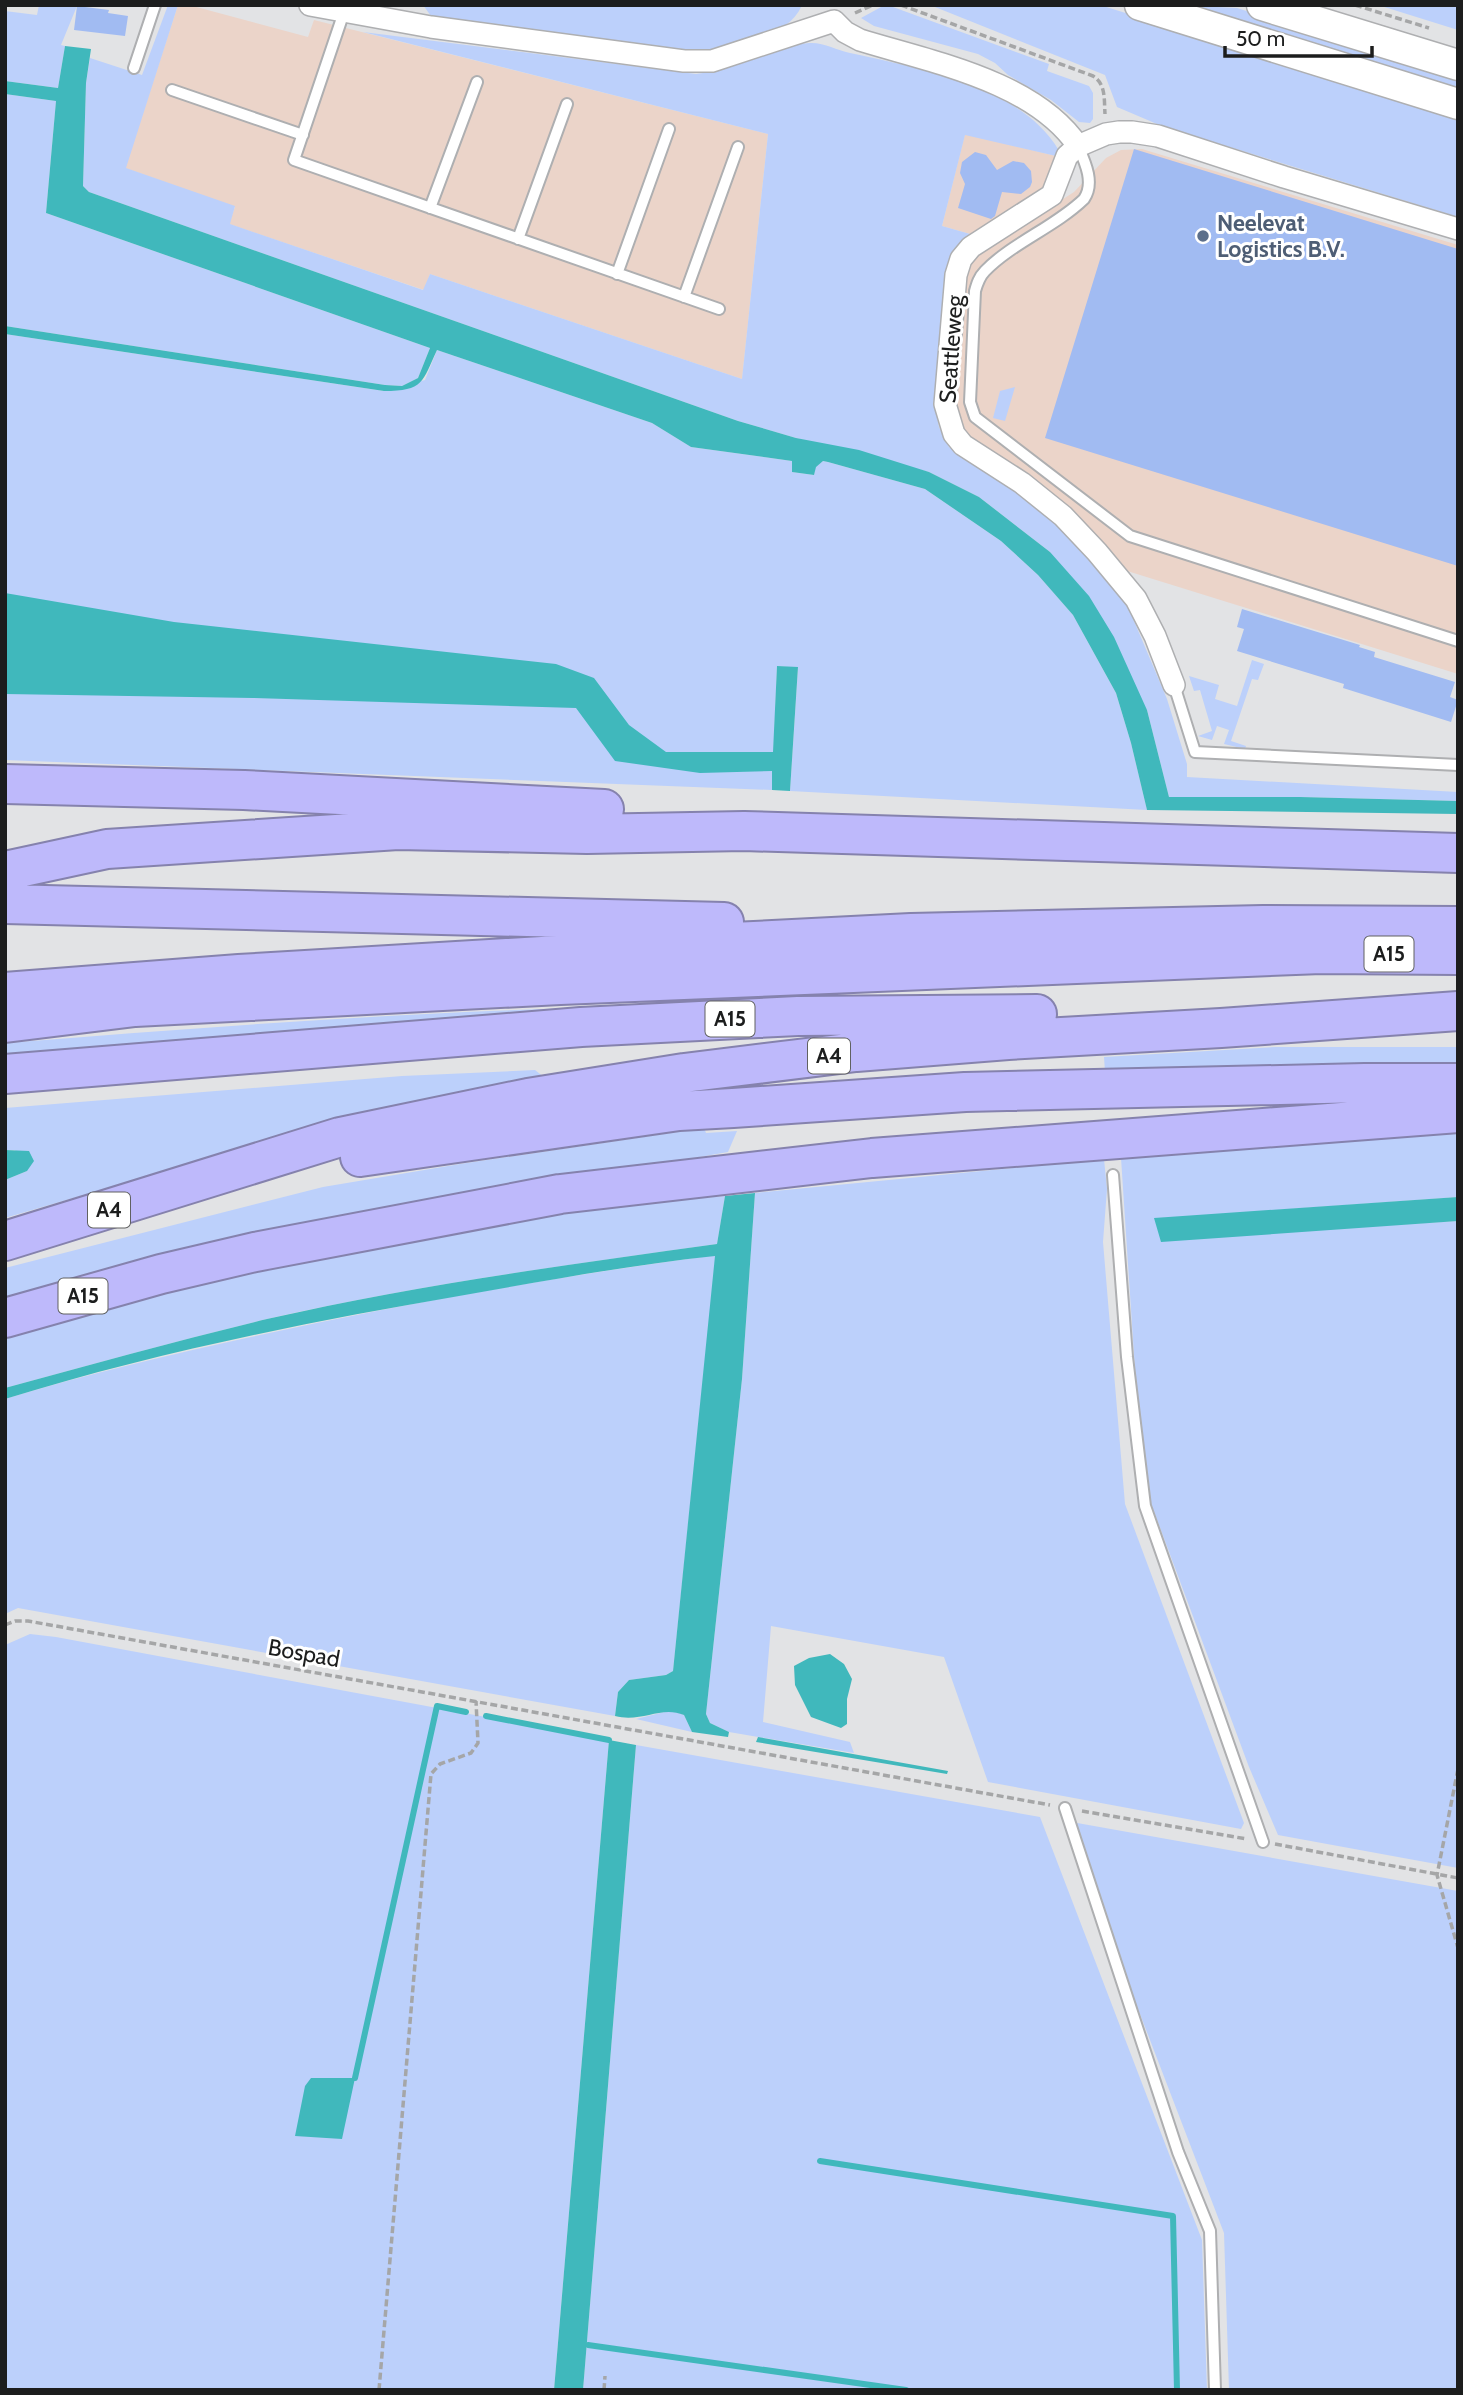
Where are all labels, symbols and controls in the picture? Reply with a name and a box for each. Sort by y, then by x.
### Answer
scale bar [1225,14,1372,58]
text: 50 m [1236,26,1285,51]
place label: Neelevat Logistics B.V. [1217,209,1345,263]
marker: Neelevat Logistics B.V. [1195,228,1211,244]
street label: Seattleweg [933,293,969,404]
road number: A15 [1364,936,1414,972]
road number: A15 [706,1002,754,1036]
road number: A4 [808,1038,850,1074]
road number: A4 [88,1192,130,1228]
road number: A15 [58,1278,108,1314]
street label: Bospad [266,1633,342,1673]

